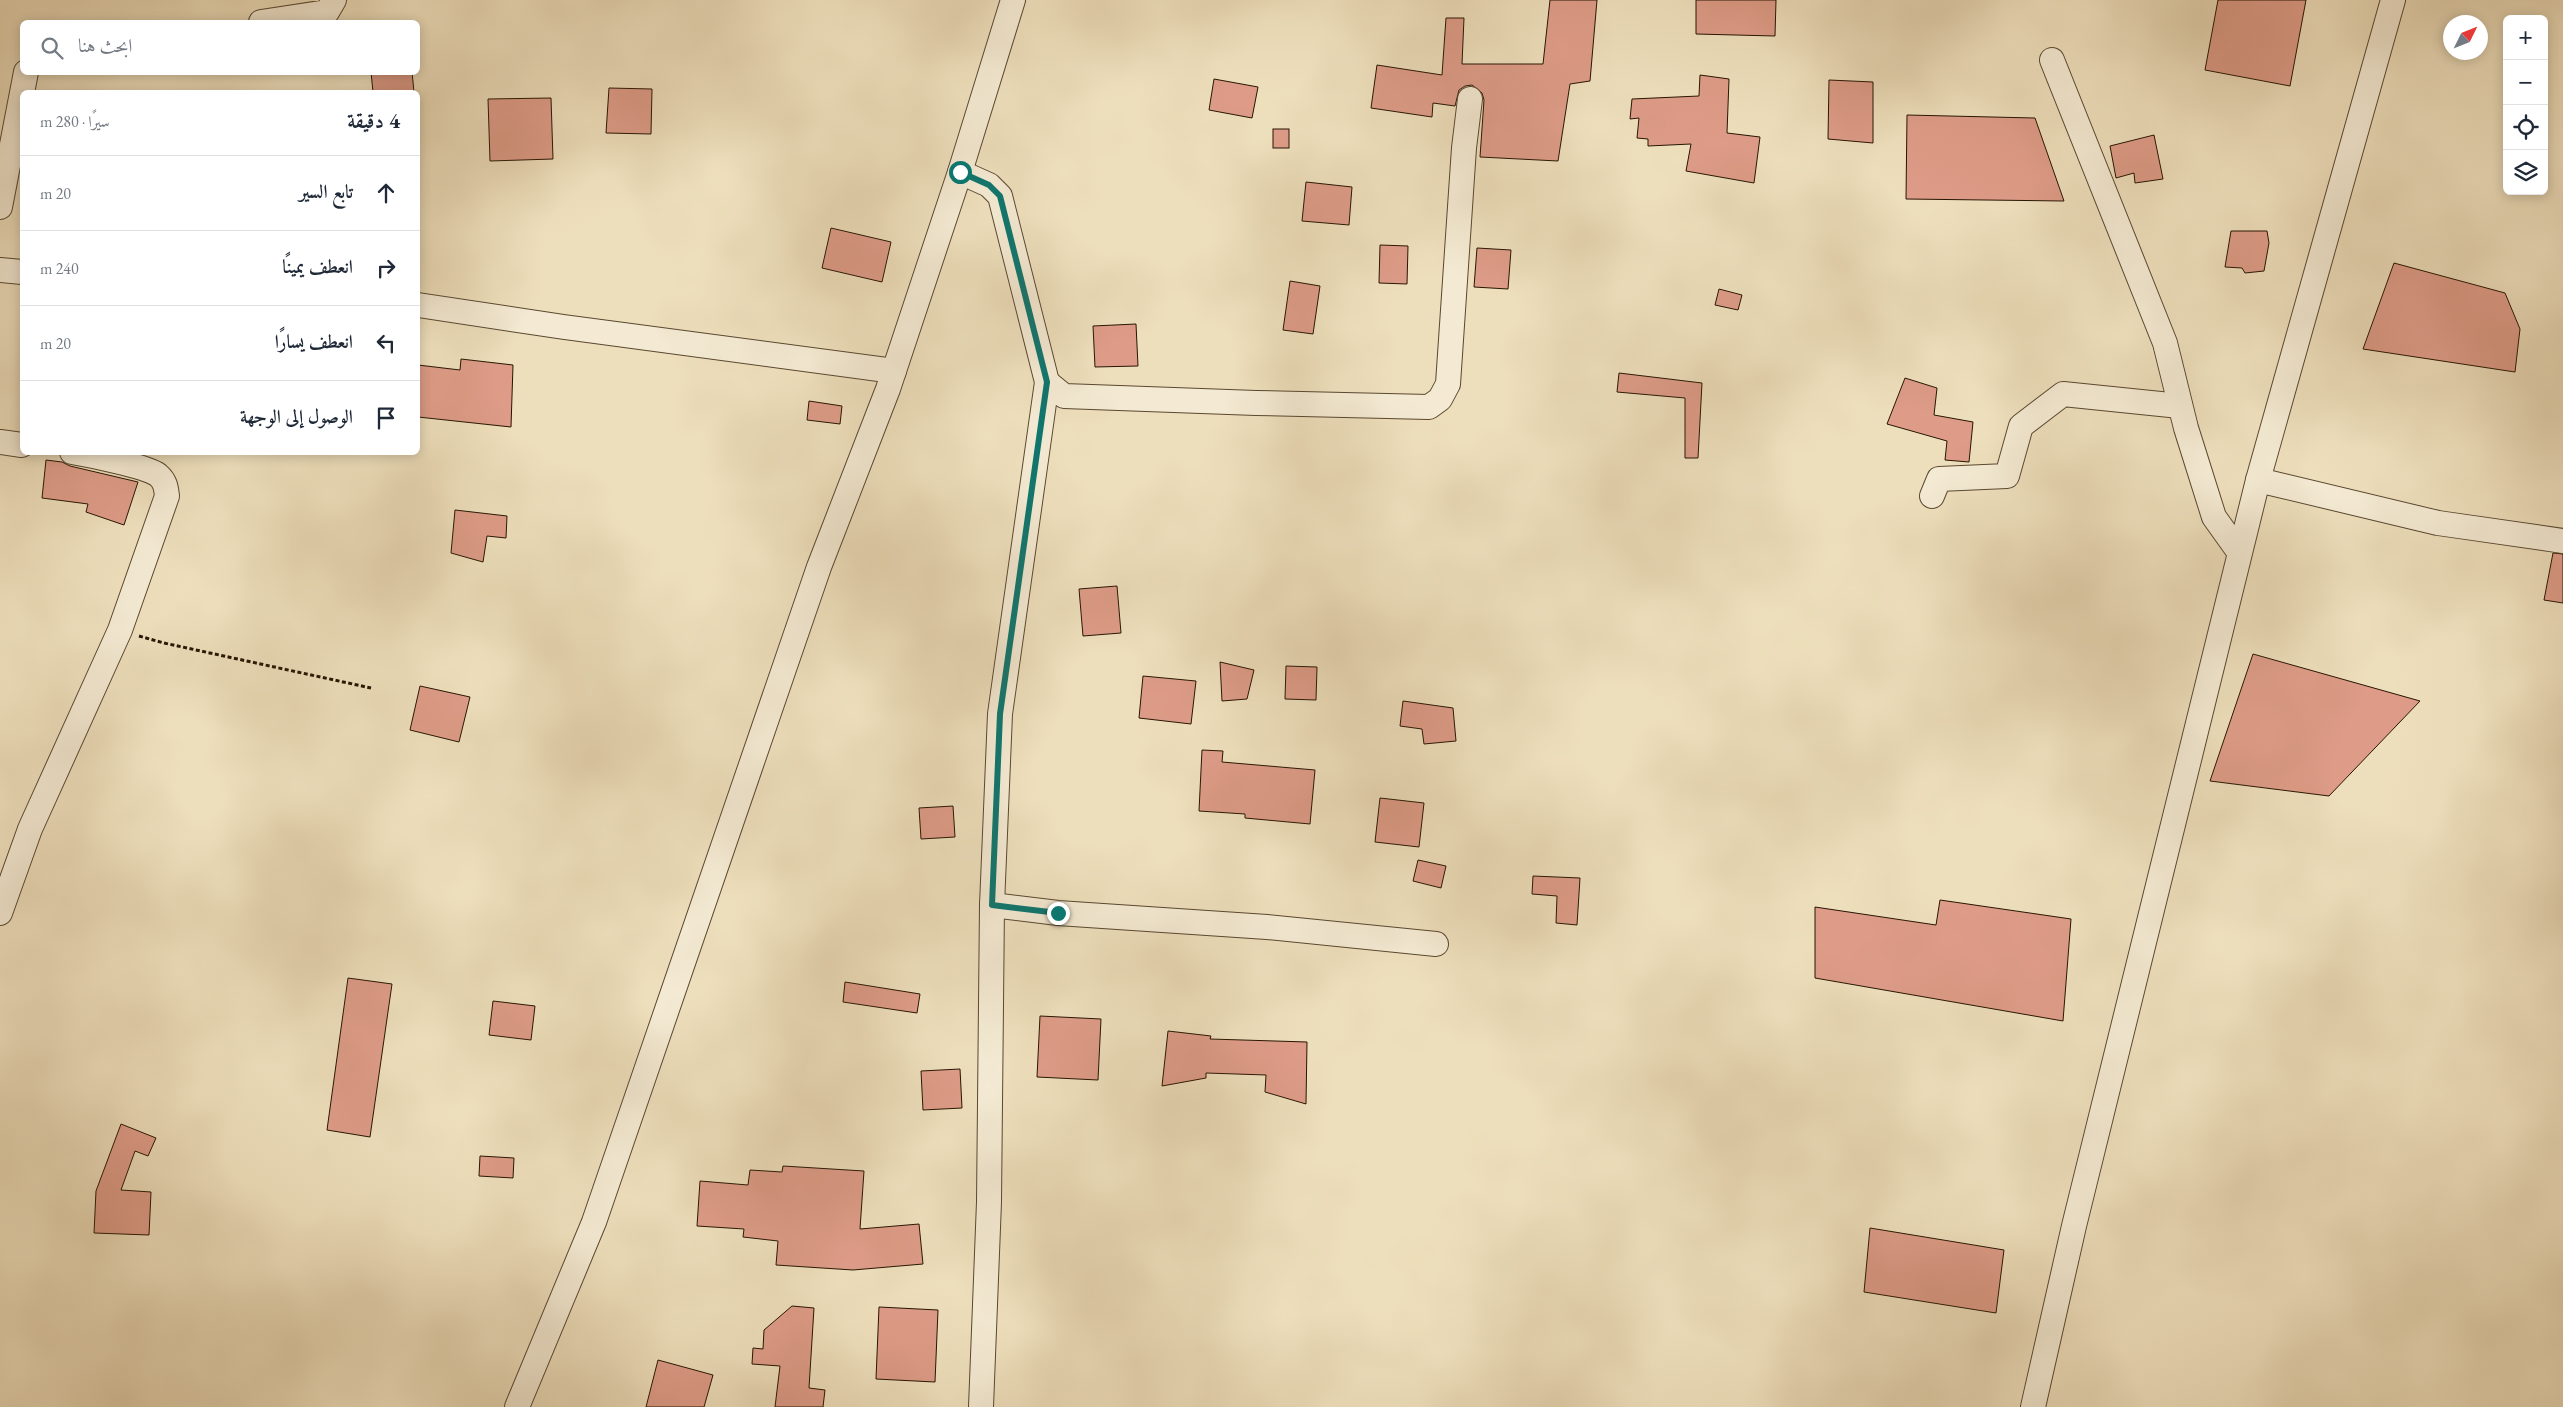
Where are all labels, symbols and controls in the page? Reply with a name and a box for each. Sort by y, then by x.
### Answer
north arrow [2443,15,2488,60]
map controls [2503,15,2548,195]
button: + [2503,15,2548,60]
search box [20,20,420,75]
text: ابحث هنا [78,33,132,58]
icon: search [38,34,66,62]
button: − [2503,60,2548,105]
button: locate [2503,105,2548,150]
text: 4 دقيقة [347,107,400,134]
text: سيرًا · 280 m [40,111,110,132]
button: layers [2503,150,2548,195]
route start [949,161,972,184]
text: تابع السير [299,179,353,204]
icon: ahead [372,179,400,207]
text: 20 m [40,183,71,204]
text: انعطف يمينًا [282,254,353,279]
icon: right [372,254,400,282]
text: 240 m [40,258,79,279]
text: انعطف يسارًا [275,329,353,354]
icon: left [372,329,400,357]
text: 20 m [40,333,71,354]
text: الوصول إلى الوجهة [240,404,353,429]
icon: arrive [372,404,400,432]
route end [1047,902,1070,925]

